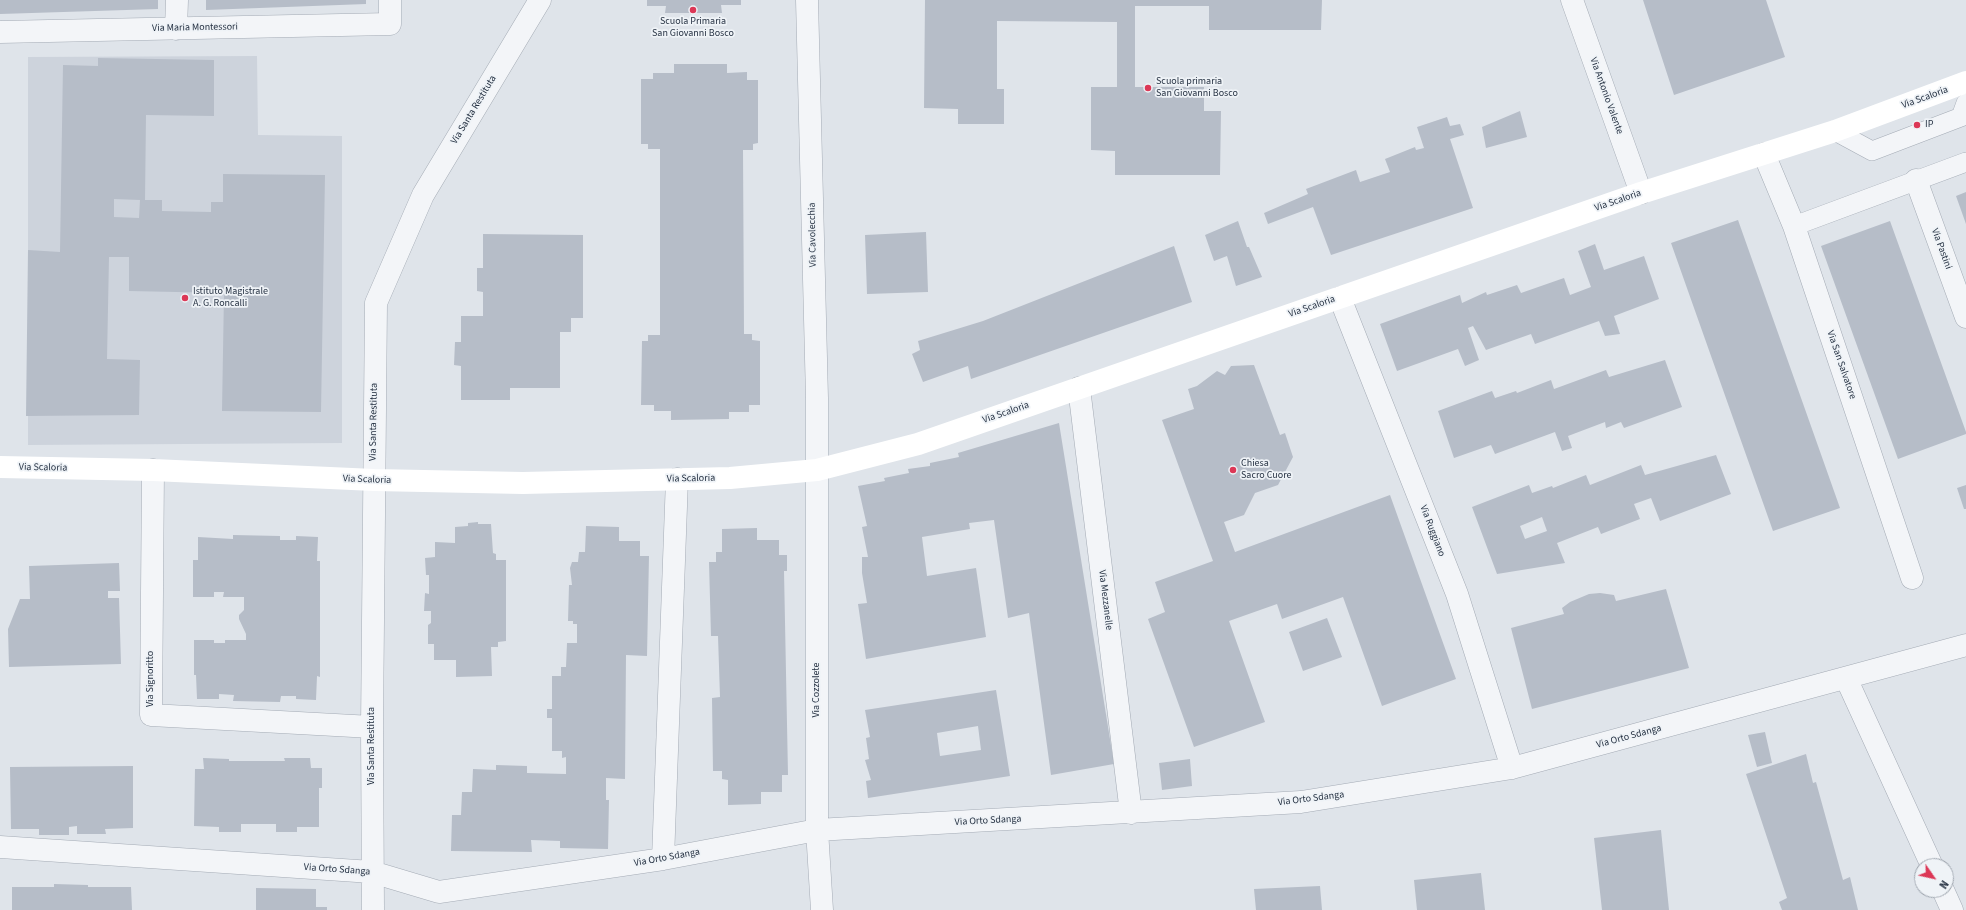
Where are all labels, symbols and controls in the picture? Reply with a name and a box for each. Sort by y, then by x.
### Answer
marker: Scuola Primaria San Giovanni Bosco [688,5,698,15]
place label: Scuola Primaria San Giovanni Bosco [652,16,734,40]
street label: Via Maria Montessori [152,21,238,35]
street label: Via Antonio Valente [1587,56,1625,136]
street label: Via Santa Restituta [449,73,499,147]
place label: Scuola primaria San Giovanni Bosco [1156,76,1238,100]
marker: Scuola primaria San Giovanni Bosco [1143,83,1153,93]
street label: Via Scaloria [1900,84,1950,112]
place label: IP [1925,119,1933,131]
marker: IP [1912,120,1922,130]
street label: Via Scaloria [1593,187,1643,215]
street label: Via Cavolecchia [806,202,820,268]
street label: Via Pastini [1928,227,1954,271]
place label: Istituto Magistrale A. G. Roncalli [193,286,268,310]
marker: Istituto Magistrale A. G. Roncalli [180,293,190,303]
street label: Via Scaloria [1287,293,1337,321]
street label: Via San Salvatore [1824,329,1858,401]
street label: Via Santa Restituta [367,383,381,461]
street label: Via Scaloria [981,399,1031,427]
place label: Chiesa Sacro Cuore [1241,458,1292,482]
street label: Via Scaloria [19,462,67,474]
marker: Chiesa Sacro Cuore [1228,465,1238,475]
street label: Via Scaloria [343,473,391,487]
street label: Via Scaloria [667,473,715,485]
street label: Via Ruggiano [1417,504,1447,558]
street label: Via Mezzanelle [1095,569,1115,631]
street label: Via Signoritto [145,651,157,707]
street label: Via Cozzolete [811,662,823,718]
street label: Via Santa Restituta [366,707,378,785]
street label: Via Orto Sdanga [1595,723,1663,751]
street label: Via Orto Sdanga [1277,789,1345,809]
street label: Via Orto Sdanga [954,813,1022,829]
street label: Via Orto Sdanga [633,846,701,870]
north arrow [1914,858,1954,898]
street label: Via Orto Sdanga [303,862,371,878]
text: N [1935,877,1952,892]

